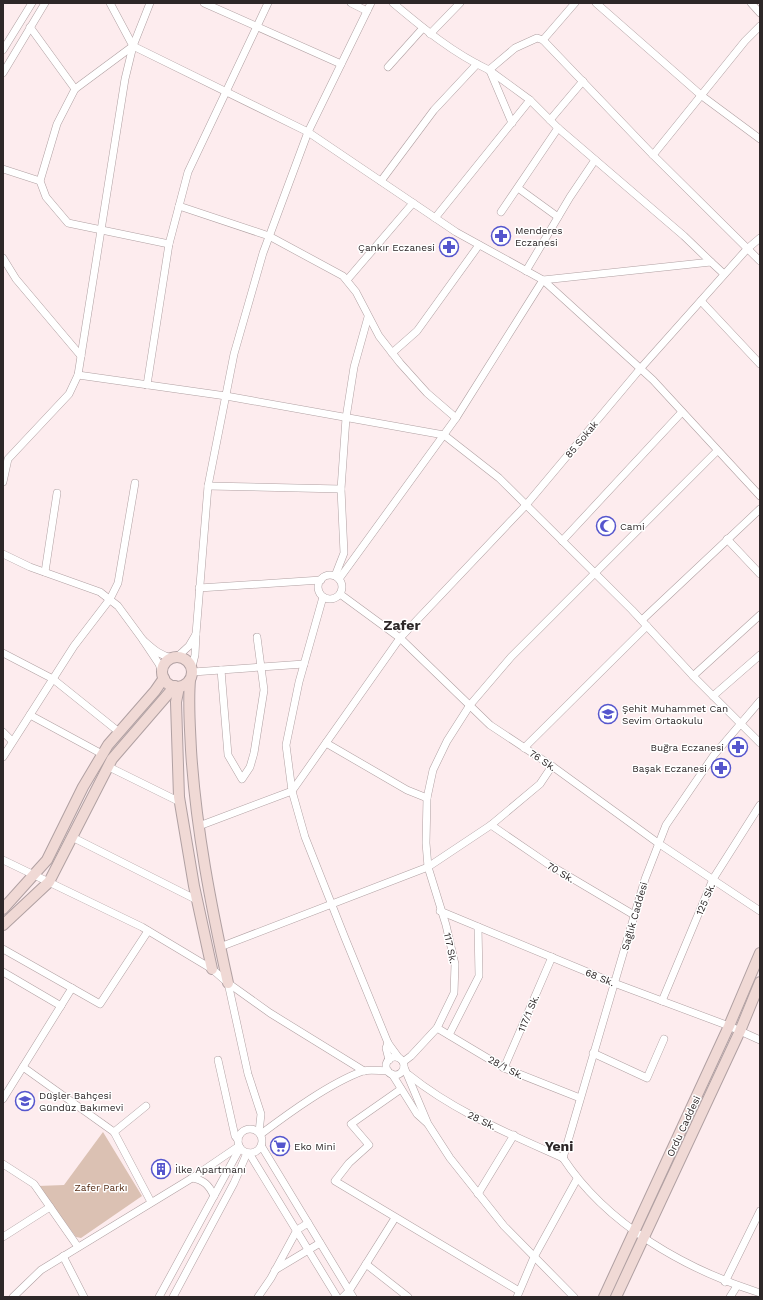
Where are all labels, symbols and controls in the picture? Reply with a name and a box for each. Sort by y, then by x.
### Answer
pharmacy icon: Menderes Eczanesi [490,225,512,247]
place label: Menderes Eczanesi [515,225,562,248]
pharmacy icon: Çankır Eczanesi [438,236,460,258]
place label: Çankır Eczanesi [358,242,435,253]
street label: 85 Sokak [563,418,600,460]
mosque icon: Cami [595,515,617,537]
place label: Cami [620,521,645,532]
district label: Zafer [384,617,420,633]
school or university icon: Şehit Muhammet Can Sevim Ortaokulu [597,703,619,725]
place label: Şehit Muhammet Can Sevim Ortaokulu [622,703,728,726]
pharmacy icon: Buğra Eczanesi [727,736,749,758]
place label: Buğra Eczanesi [651,742,724,753]
street label: 76 Sk. [527,748,558,773]
pharmacy icon: Başak Eczanesi [710,757,732,779]
place label: Başak Eczanesi [632,763,707,774]
street label: 70 Sk. [545,860,576,885]
street label: Sağlık Caddesi [619,881,650,952]
street label: 125 Sk. [694,882,717,917]
street label: 117 Sk. [442,932,459,965]
street label: 68 Sk. [584,967,616,988]
street label: 117/1 Sk. [516,993,541,1033]
street label: 28/1 Sk. [486,1054,525,1081]
school or university icon: Düşler Bahçesi Gündüz Bakımevi [14,1090,36,1112]
place label: Düşler Bahçesi Gündüz Bakımevi [39,1090,123,1113]
street label: Ordu Caddesi [665,1094,702,1158]
street label: 28 Sk. [466,1109,498,1132]
supermarket icon: Eko Mini [269,1135,291,1157]
district label: Yeni [545,1138,573,1154]
place label: Eko Mini [294,1141,335,1152]
building icon: İlke Apartmanı [150,1158,172,1180]
place label: İlke Apartmanı [175,1164,246,1175]
park label: Zafer Parkı [75,1182,127,1193]

